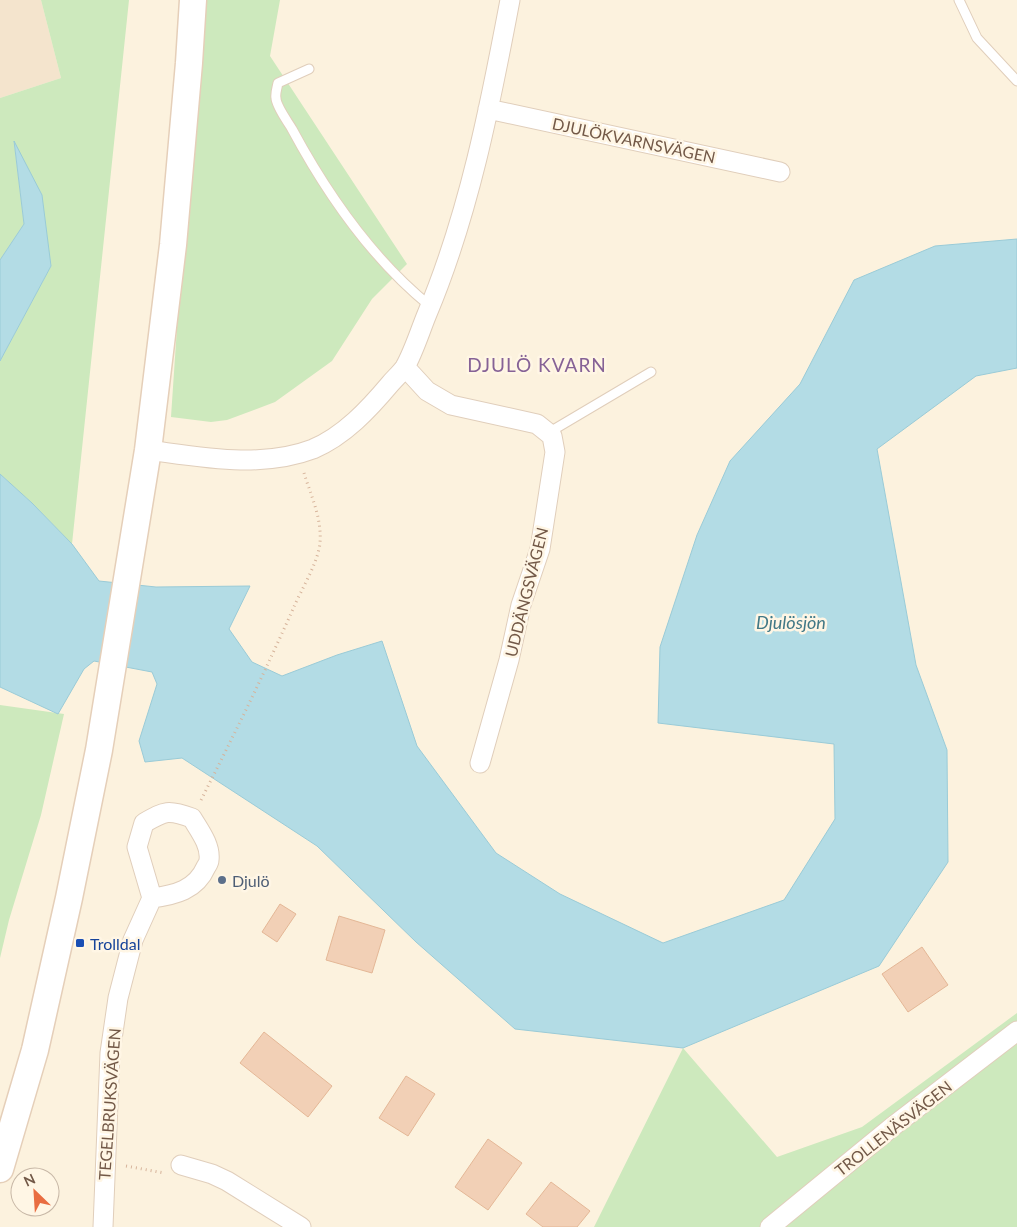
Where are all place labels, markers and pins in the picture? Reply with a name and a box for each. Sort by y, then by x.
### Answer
place label: Djulö [232,871,270,890]
marker: Djulö [216,874,228,886]
place label: Trolldal [90,934,141,953]
marker: Trolldal [74,937,86,949]

